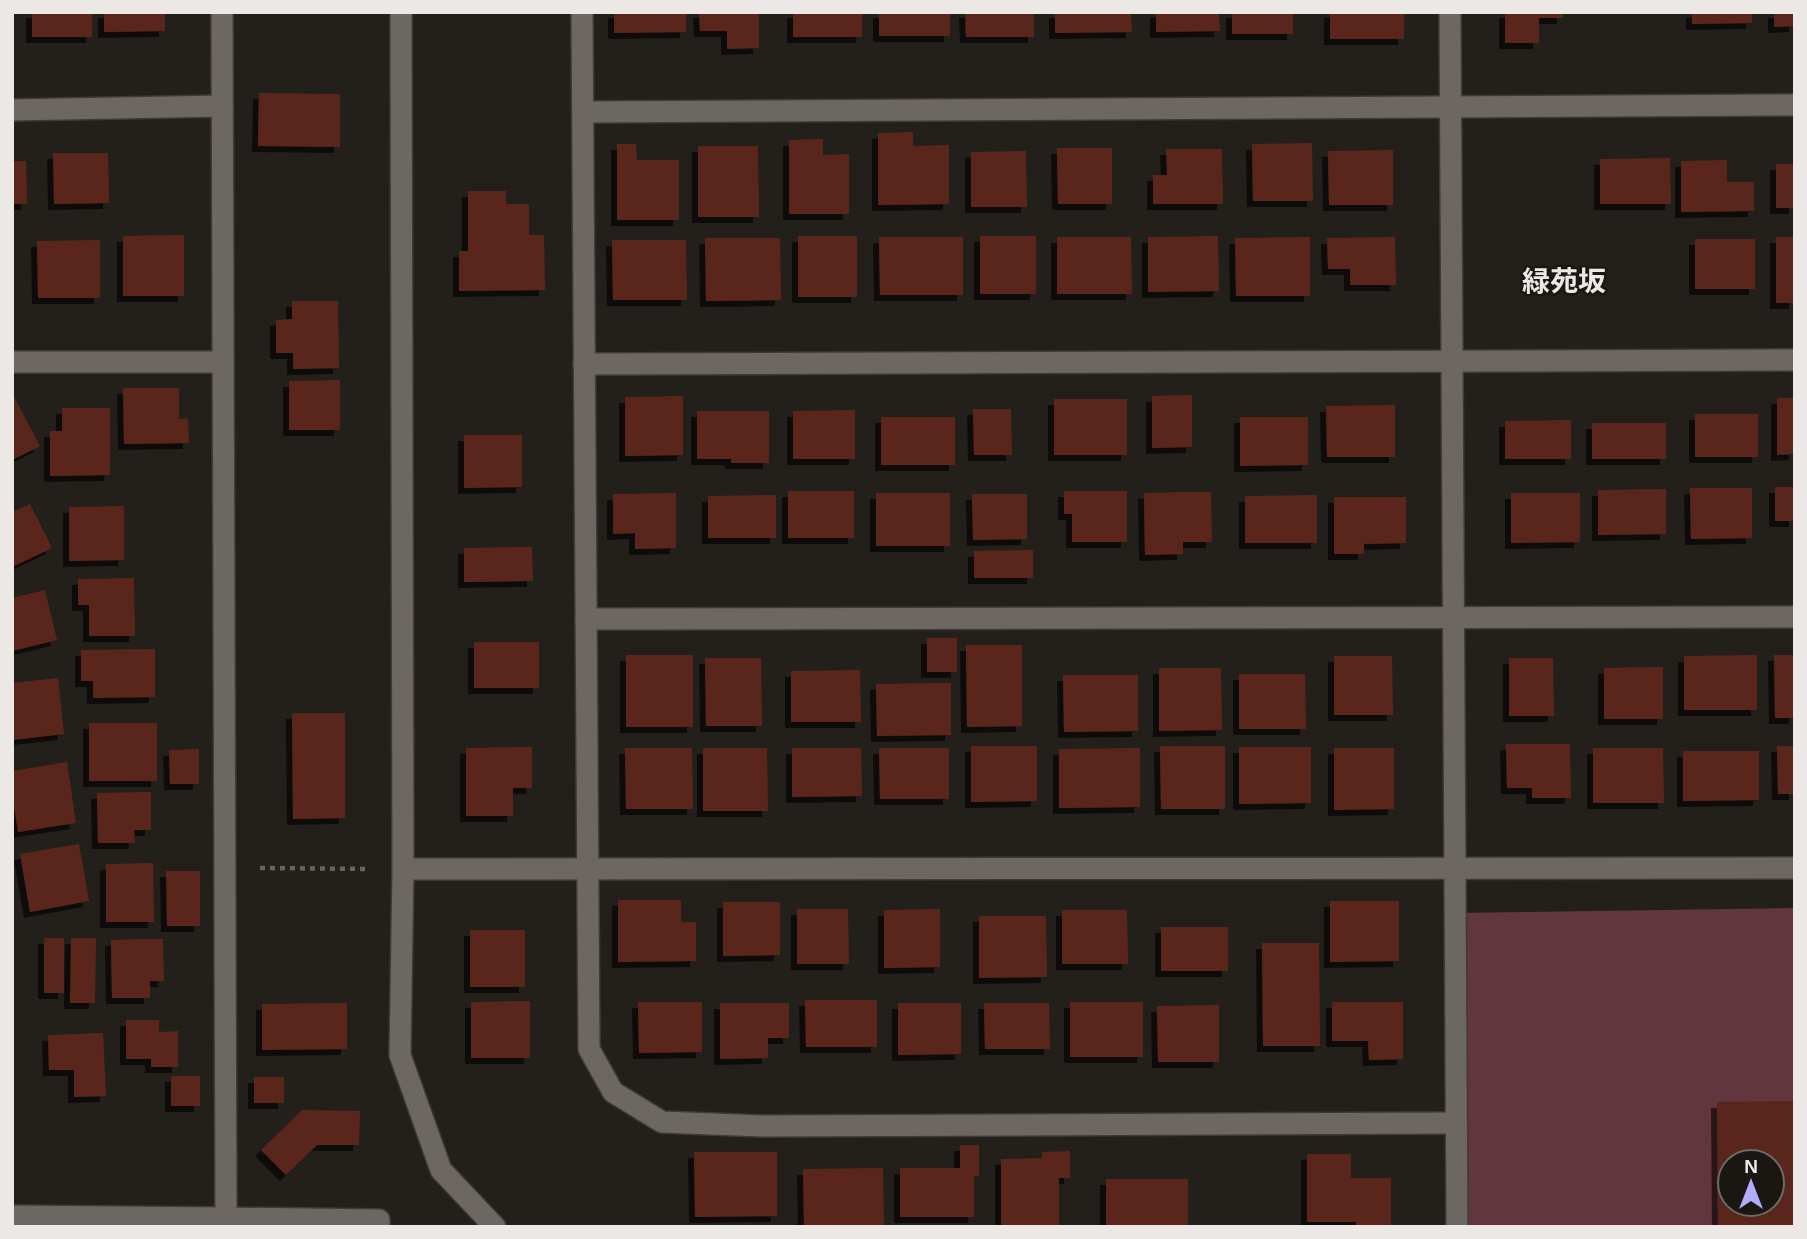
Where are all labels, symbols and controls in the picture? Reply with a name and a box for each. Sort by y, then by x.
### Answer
district label: 緑苑坂 [1522,266,1606,297]
north arrow [1716,1148,1786,1218]
text: N [1744,1156,1758,1177]

